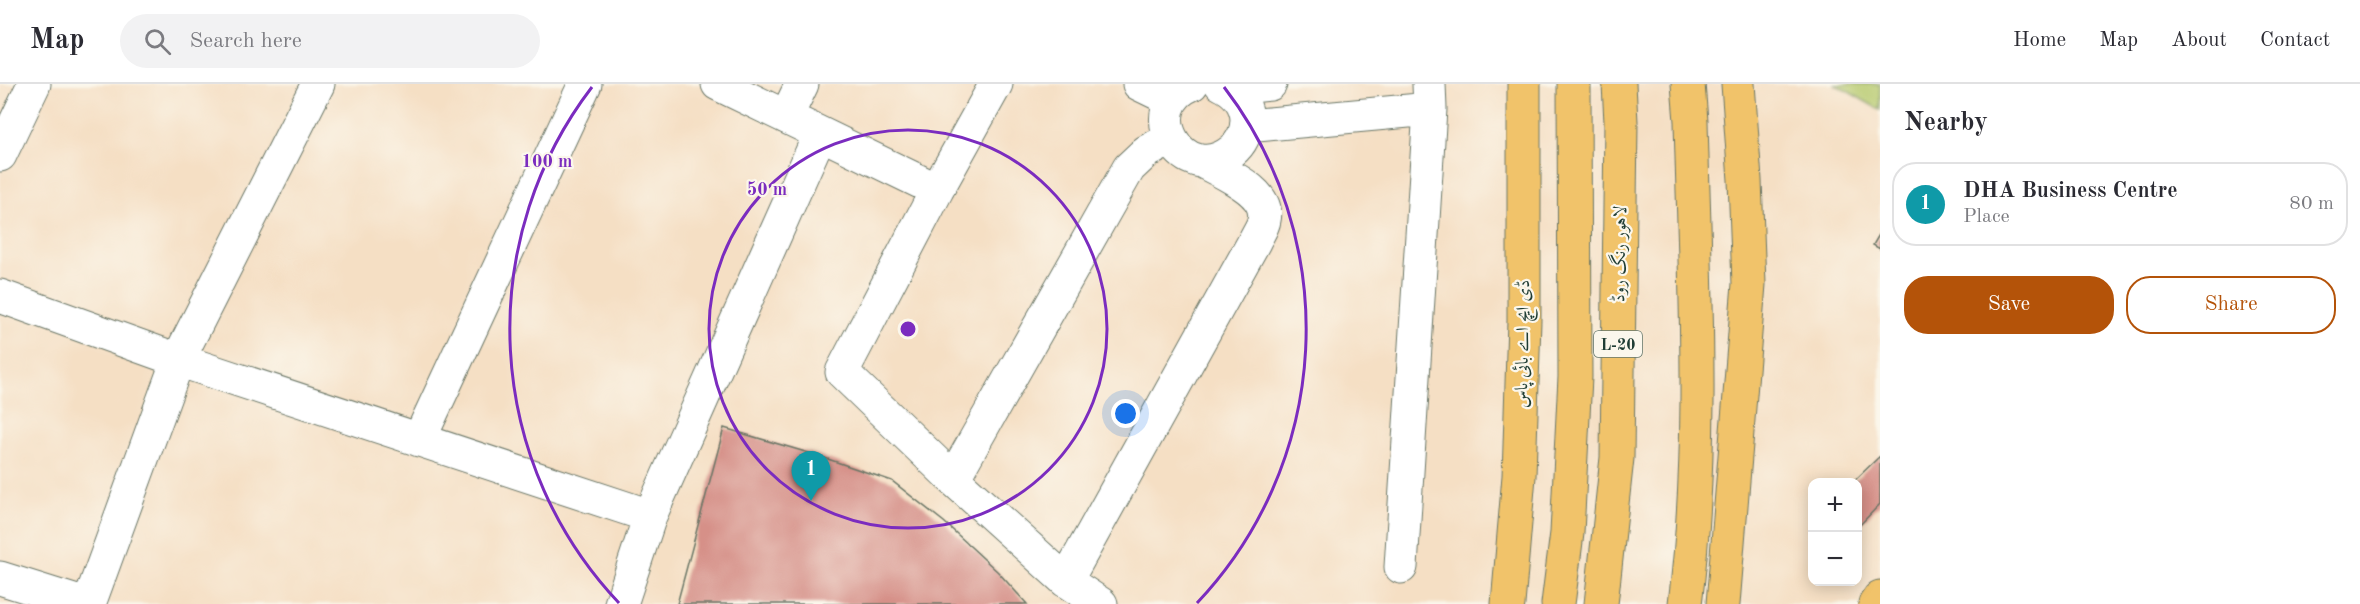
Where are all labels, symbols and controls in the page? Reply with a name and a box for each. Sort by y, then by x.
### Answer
search box [120,14,540,68]
icon: search [141,25,174,58]
text: Map [30,27,84,55]
text: Search here [189,30,302,52]
text: Home [2013,30,2066,51]
text: Map [2099,30,2138,51]
text: About [2171,30,2227,51]
text: Contact [2260,30,2330,51]
text: Nearby [1904,110,1988,136]
text: 100 m [522,153,572,171]
text: DHA Business Centre [1963,180,2178,202]
text: 50 m [747,181,787,199]
text: 1 [1920,194,1931,214]
text: 80 m [2289,194,2334,214]
street label: لاہور رنگ روڈ [1606,205,1631,302]
text: Place [1963,207,2010,227]
button: Save [1904,276,2114,334]
button: Share [2126,276,2336,334]
street label: ڈی ایچ اے بائی پاس [1511,280,1539,409]
centre of rings [898,319,918,339]
road number: L-20 [1594,331,1642,357]
your location [1111,399,1140,428]
pin: 1 [792,452,830,501]
map controls [1808,478,1862,586]
button: + [1808,478,1862,532]
button: − [1808,532,1862,586]

